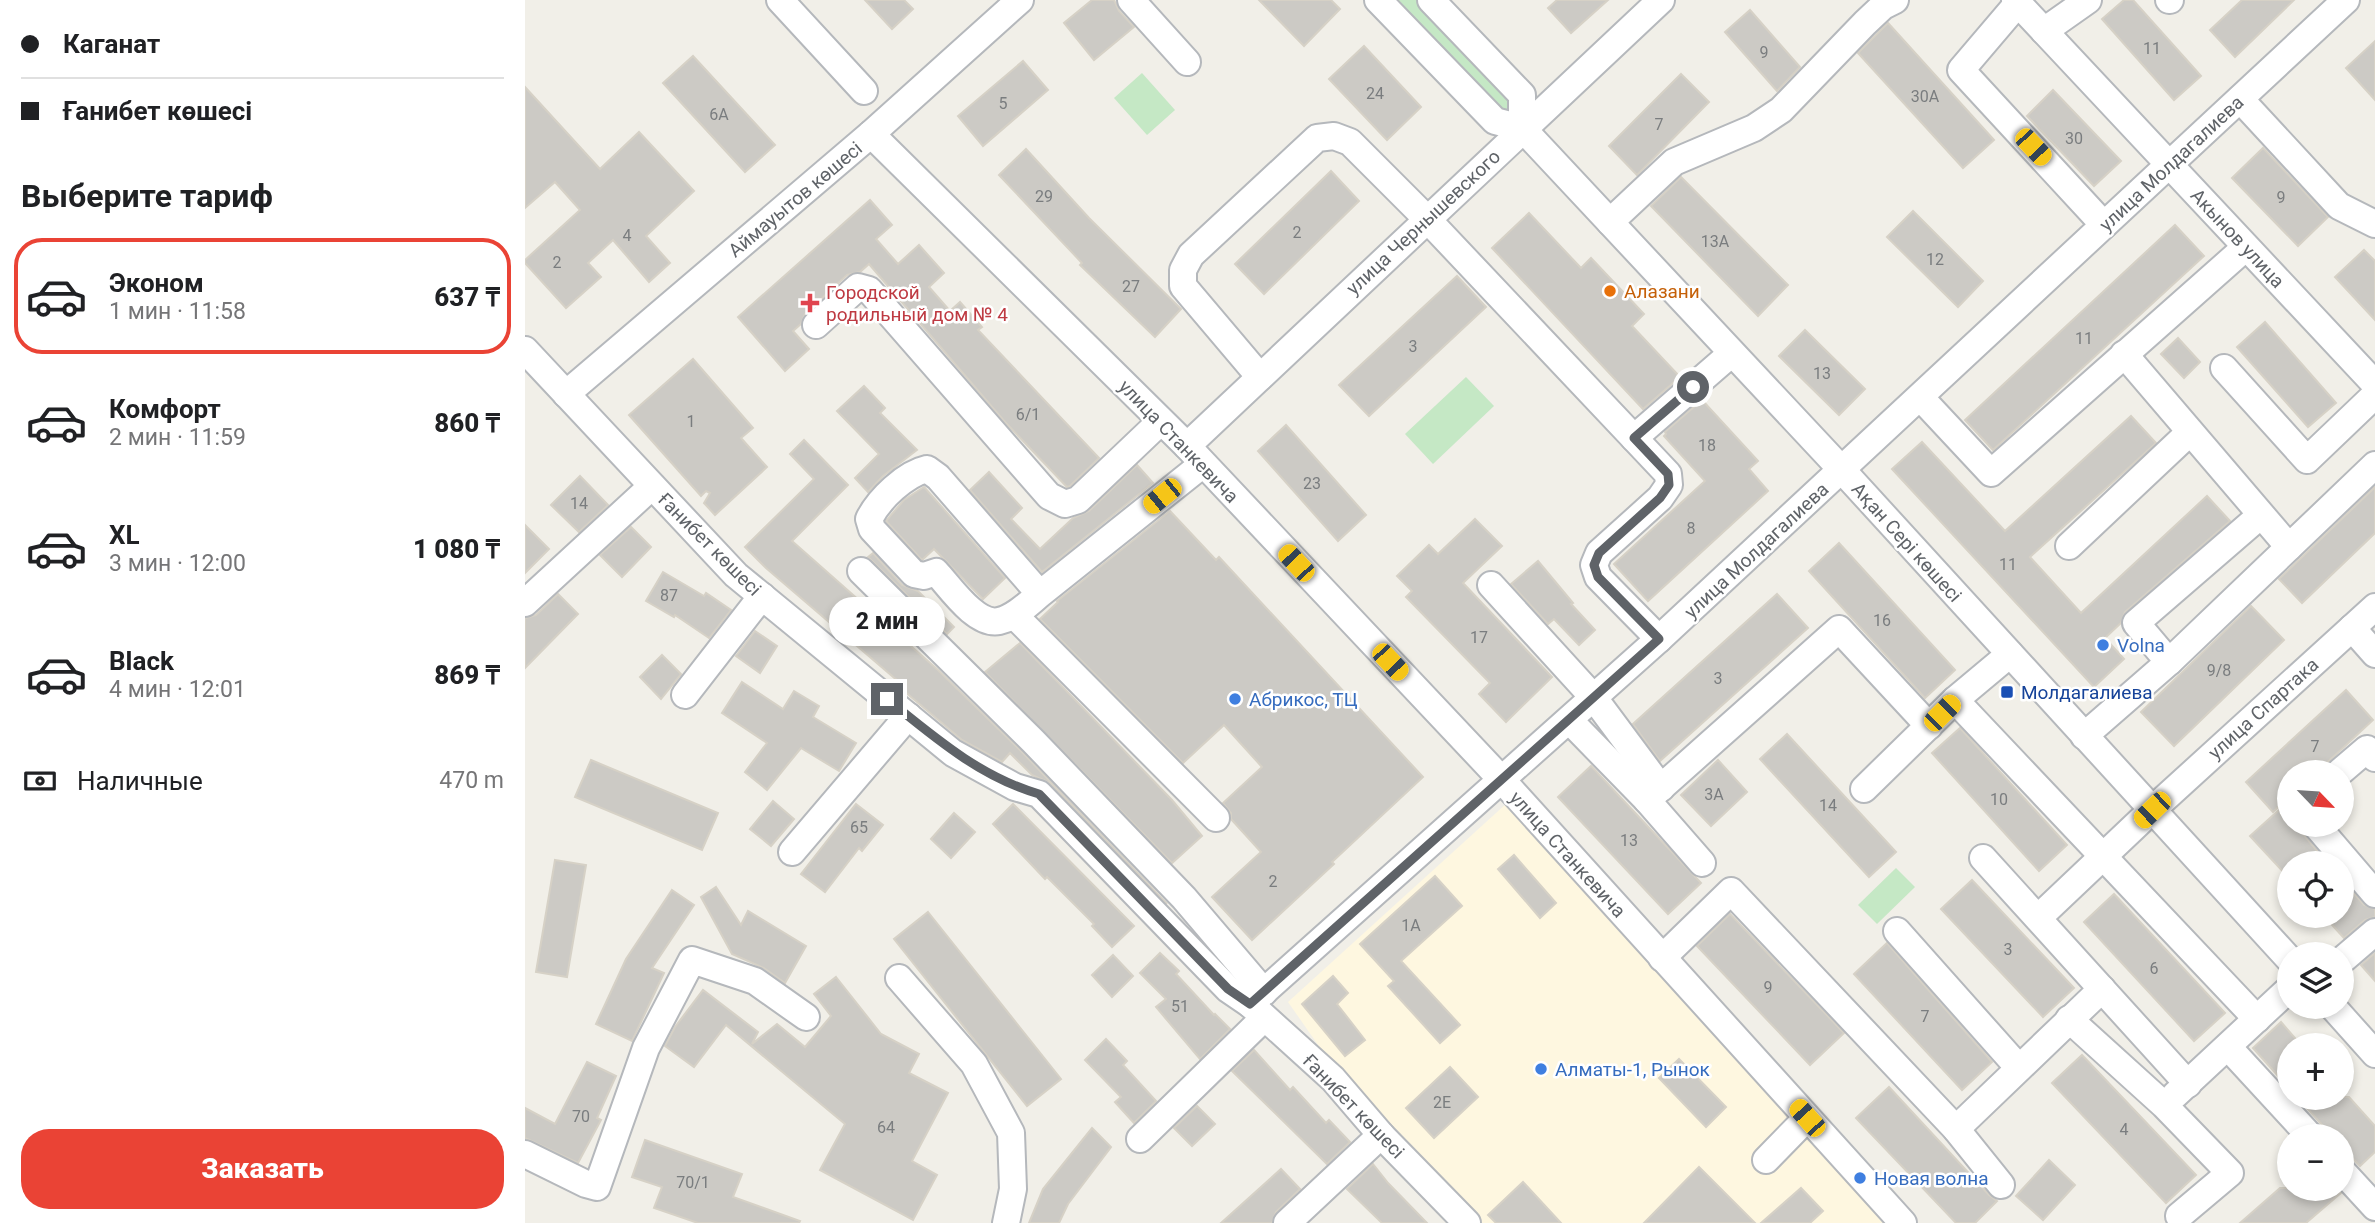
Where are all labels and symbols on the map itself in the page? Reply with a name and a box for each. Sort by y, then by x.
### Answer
house number: 11 [2143,39,2161,58]
house number: 9 [1760,43,1769,62]
house number: 24 [1366,84,1384,103]
house number: 30А [1911,87,1940,106]
street label: улица Молдагалиева [2095,91,2248,236]
house number: 5 [999,94,1008,113]
house number: 6А [709,105,729,124]
house number: 7 [1655,115,1664,134]
car [2011,124,2056,170]
house number: 30 [2065,129,2083,148]
street label: Аймауытов көшесі [724,137,867,262]
street label: улица Чернышевского [1342,145,1505,300]
street label: Акынов улица [2186,184,2289,293]
house number: 29 [1035,187,1053,206]
house number: 9 [2277,188,2286,207]
house number: 2 [1293,223,1302,242]
house number: 4 [623,226,632,245]
house number: 13А [1701,232,1730,251]
house number: 12 [1926,250,1944,269]
house number: 2 [553,253,562,272]
house number: 27 [1122,277,1140,296]
place label: Алазани [1624,280,1700,303]
place label: Городской родильный дом № 4 [826,281,1008,326]
marker: Алазани [1602,283,1618,299]
marker: Городской родильный дом № 4 [800,293,820,313]
house number: 11 [2075,329,2093,348]
house number: 3 [1409,337,1418,356]
house number: 13 [1813,364,1831,383]
route start [1677,371,1709,403]
street label: улица Станкевича [1114,375,1243,508]
house number: 6/1 [1016,405,1040,424]
house number: 1 [687,412,696,431]
house number: 18 [1698,436,1716,455]
house number: 23 [1303,474,1321,493]
car [1140,475,1185,517]
street label: улица Молдагалиева [1680,478,1833,623]
street label: Ақан Сері көшесі [1847,478,1966,607]
street label: Ғанибет көшесі [653,488,766,601]
house number: 14 [570,494,588,513]
house number: 8 [1687,519,1696,538]
car [1274,540,1319,586]
house number: 11 [1999,555,2017,574]
house number: 87 [660,586,678,605]
callout: 2 мин [829,598,945,646]
house number: 16 [1873,611,1891,630]
house number: 17 [1470,628,1488,647]
place label: Volna [2117,634,2165,657]
marker: Volna [2095,637,2111,653]
car [1368,639,1413,685]
street label: улица Спартака [2203,653,2323,764]
house number: 9/8 [2207,661,2231,680]
house number: 3 [1714,669,1723,688]
place label: Молдагалиева [2021,681,2153,704]
route end [871,683,903,715]
marker: Молдагалиева [1999,684,2015,700]
place label: Абрикос, ТЦ [1249,688,1358,711]
marker: Абрикос, ТЦ [1227,691,1243,707]
car [1920,691,1965,735]
house number: 7 [2311,737,2320,756]
north arrow [2277,760,2354,836]
house number: 3А [1704,785,1724,804]
street label: улица Станкевича [1505,786,1630,922]
car [2130,788,2175,832]
house number: 10 [1990,790,2008,809]
house number: 14 [1819,796,1837,815]
house number: 65 [850,818,868,837]
house number: 13 [1620,831,1638,850]
house number: 2 [1269,872,1278,891]
house number: 1А [1401,916,1421,935]
house number: 3 [2004,940,2013,959]
house number: 6 [2150,959,2159,978]
house number: 9 [1764,978,1773,997]
house number: 51 [1171,997,1189,1016]
house number: 7 [1921,1007,1930,1026]
street label: Ғанибет көшесі [1298,1049,1409,1163]
place label: Алматы-1, Рынок [1555,1058,1711,1081]
marker: Алматы-1, Рынок [1533,1061,1549,1077]
house number: 2Е [1433,1093,1451,1112]
car [1786,1095,1829,1141]
house number: 70 [572,1107,590,1126]
house number: 64 [877,1118,895,1137]
house number: 4 [2120,1120,2129,1139]
place label: Новая волна [1874,1167,1989,1190]
marker: Новая волна [1852,1170,1868,1186]
house number: 70/1 [676,1173,710,1192]

